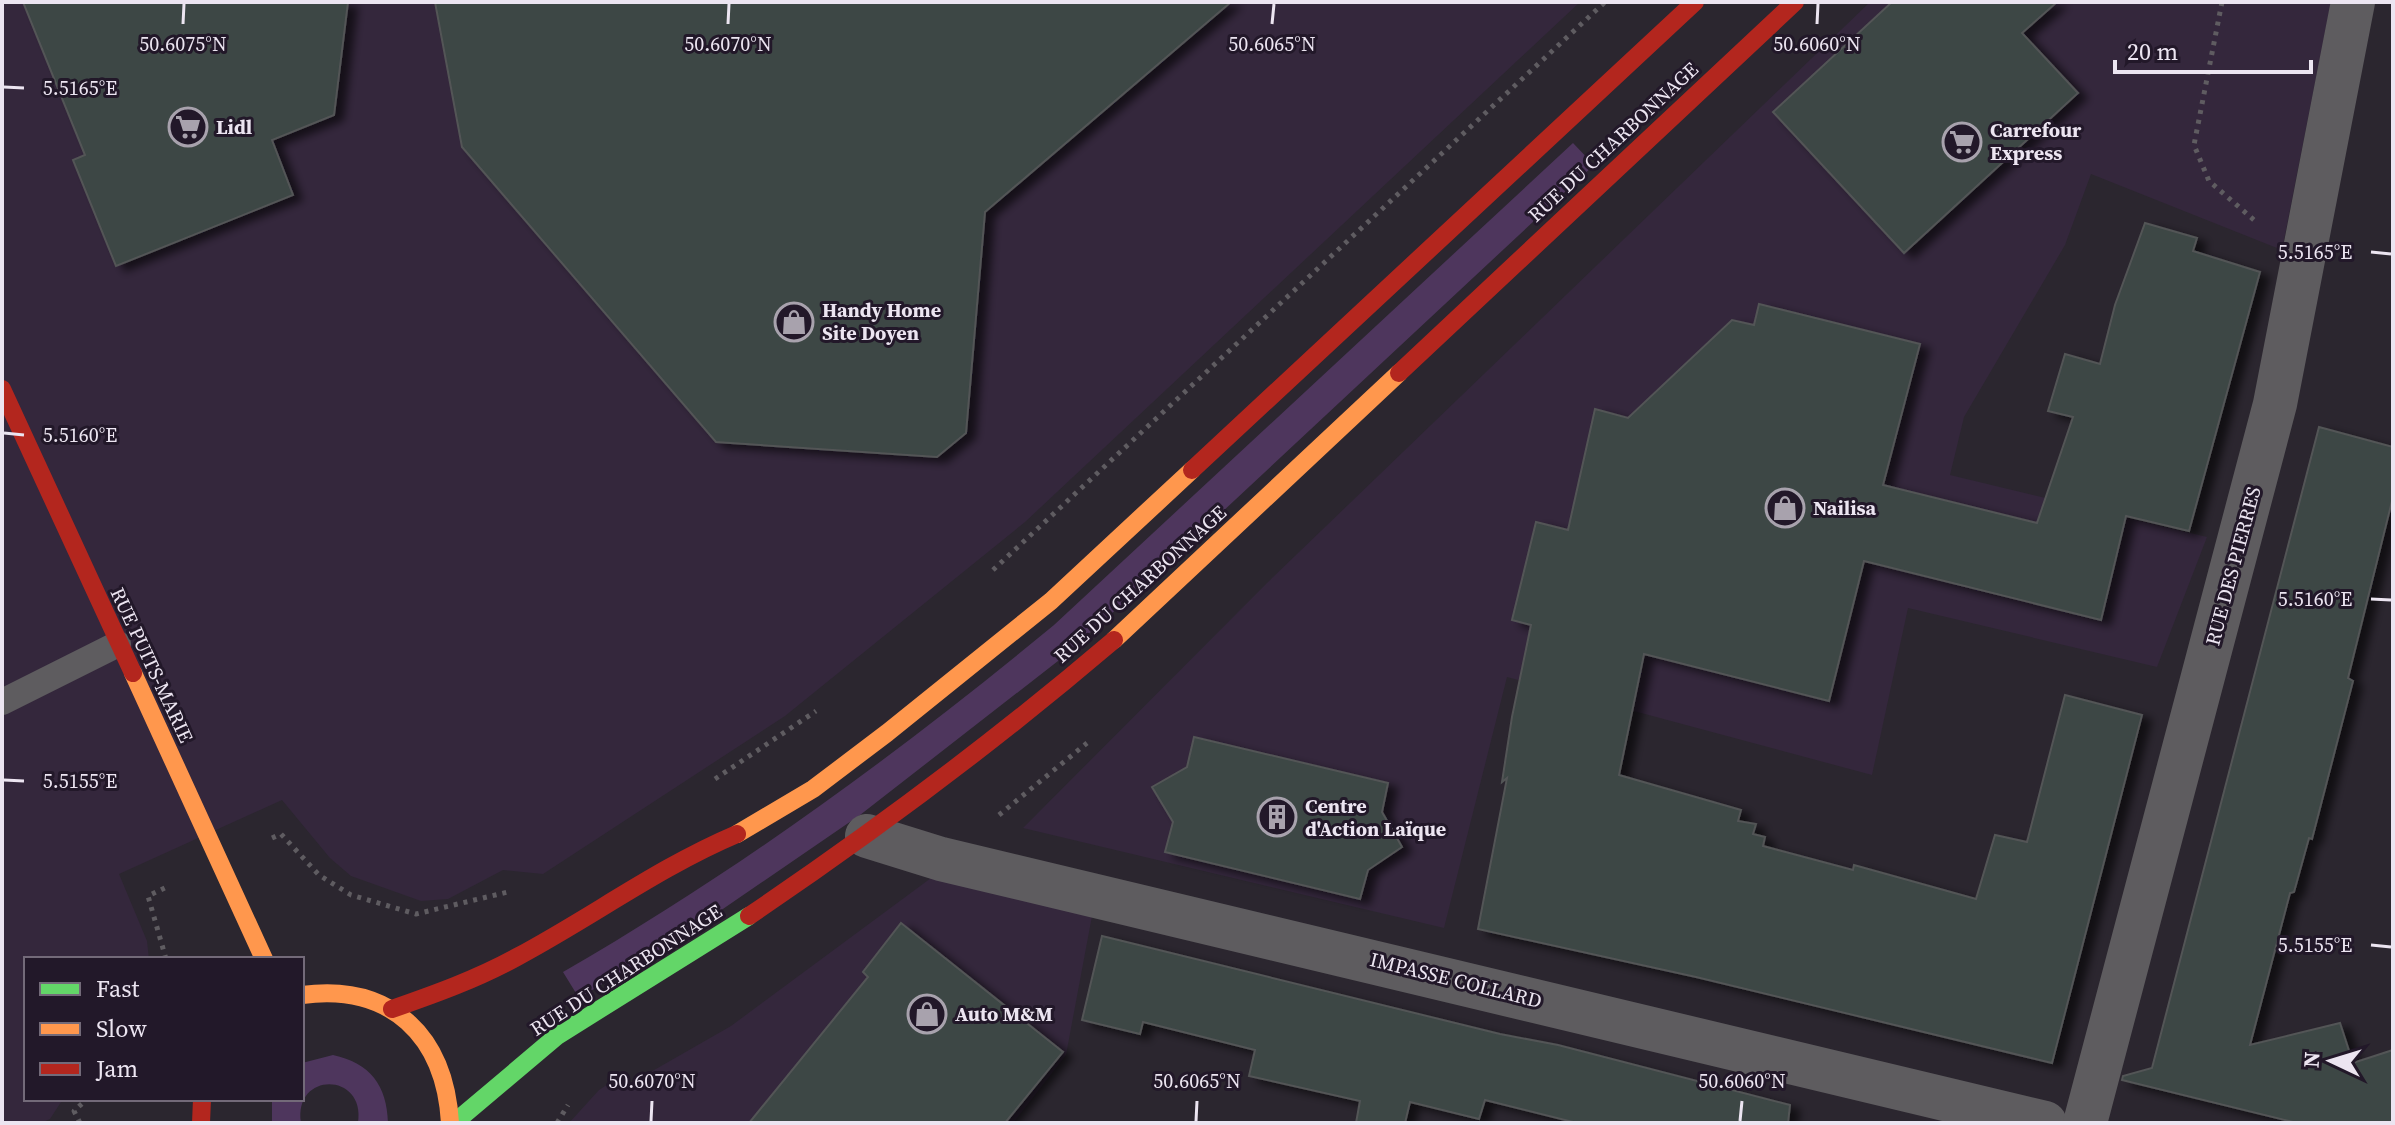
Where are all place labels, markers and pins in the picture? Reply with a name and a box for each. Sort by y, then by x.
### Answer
supermarket icon: Lidl [167,106,209,148]
place label: Lidl [216,113,252,141]
place label: Carrefour Express [1990,116,2082,167]
supermarket icon: Carrefour Express [1941,121,1983,163]
place label: Handy Home Site Doyen [822,296,941,347]
shop icon: Handy Home Site Doyen [773,301,815,343]
shop icon: Nailisa [1764,487,1806,529]
place label: Nailisa [1813,494,1876,522]
place label: Centre d'Action Laïque [1305,792,1446,843]
building icon: Centre d'Action Laïque [1256,796,1298,838]
shop icon: Auto M&M [906,993,948,1035]
place label: Auto M&M [955,1000,1053,1028]

